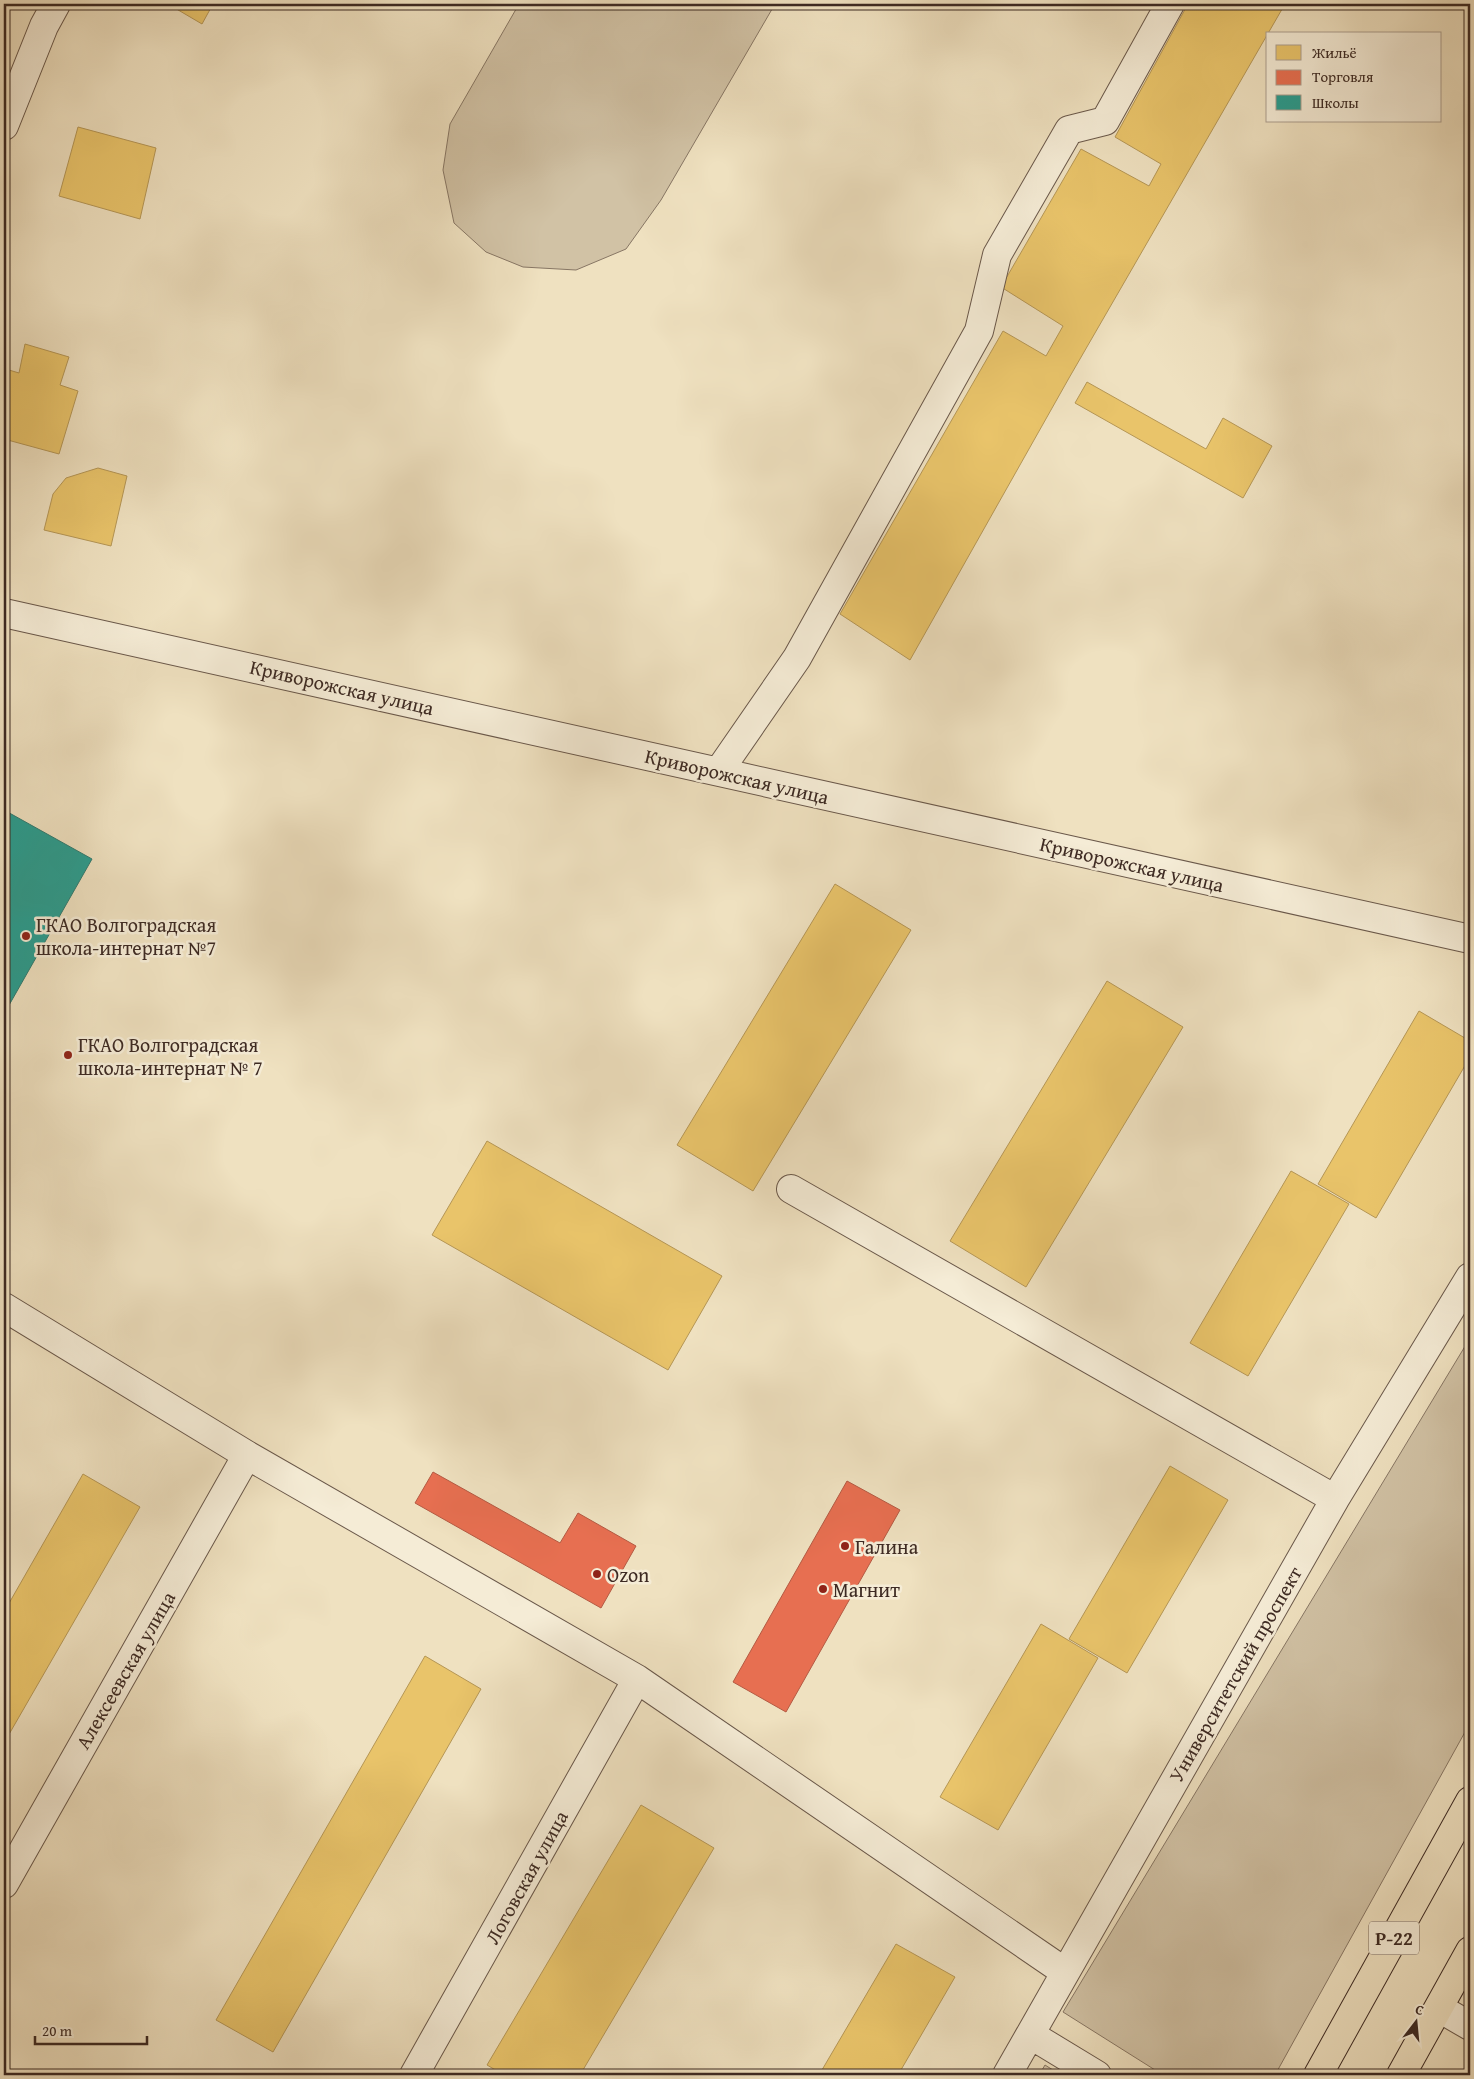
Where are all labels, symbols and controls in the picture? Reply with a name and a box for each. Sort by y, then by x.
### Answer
legend [1266,32,1442,122]
text: Жильё [1311,42,1357,63]
text: Торговля [1312,66,1374,87]
text: Школы [1312,92,1359,113]
street label: Криворожская улица [247,652,437,722]
street label: Криворожская улица [642,741,832,811]
street label: Криворожская улица [1037,829,1227,899]
place label: ГКАО Волгоградская школа-интернат №7 [36,910,217,962]
marker: ГКАО Волгоградская школа-интернат №7 [20,930,32,942]
place label: ГКАО Волгоградская школа-интернат № 7 [78,1030,263,1082]
marker: ГКАО Волгоградская школа-интернат № 7 [62,1049,74,1061]
place label: Галина [855,1532,919,1561]
marker: Галина [839,1540,851,1552]
place label: Ozon [607,1560,649,1589]
street label: Университетский проспект [1161,1561,1309,1787]
marker: Ozon [591,1568,603,1580]
place label: Магнит [833,1575,900,1604]
marker: Магнит [817,1583,829,1595]
street label: Алексеевская улица [68,1585,182,1754]
street label: Логовская улица [477,1805,575,1949]
road number: Р-22 [1369,1922,1419,1955]
north arrow [1392,1996,1442,2046]
text: С [1413,1999,1426,2020]
scale bar [35,2014,148,2046]
text: 20 m [42,2020,73,2041]

